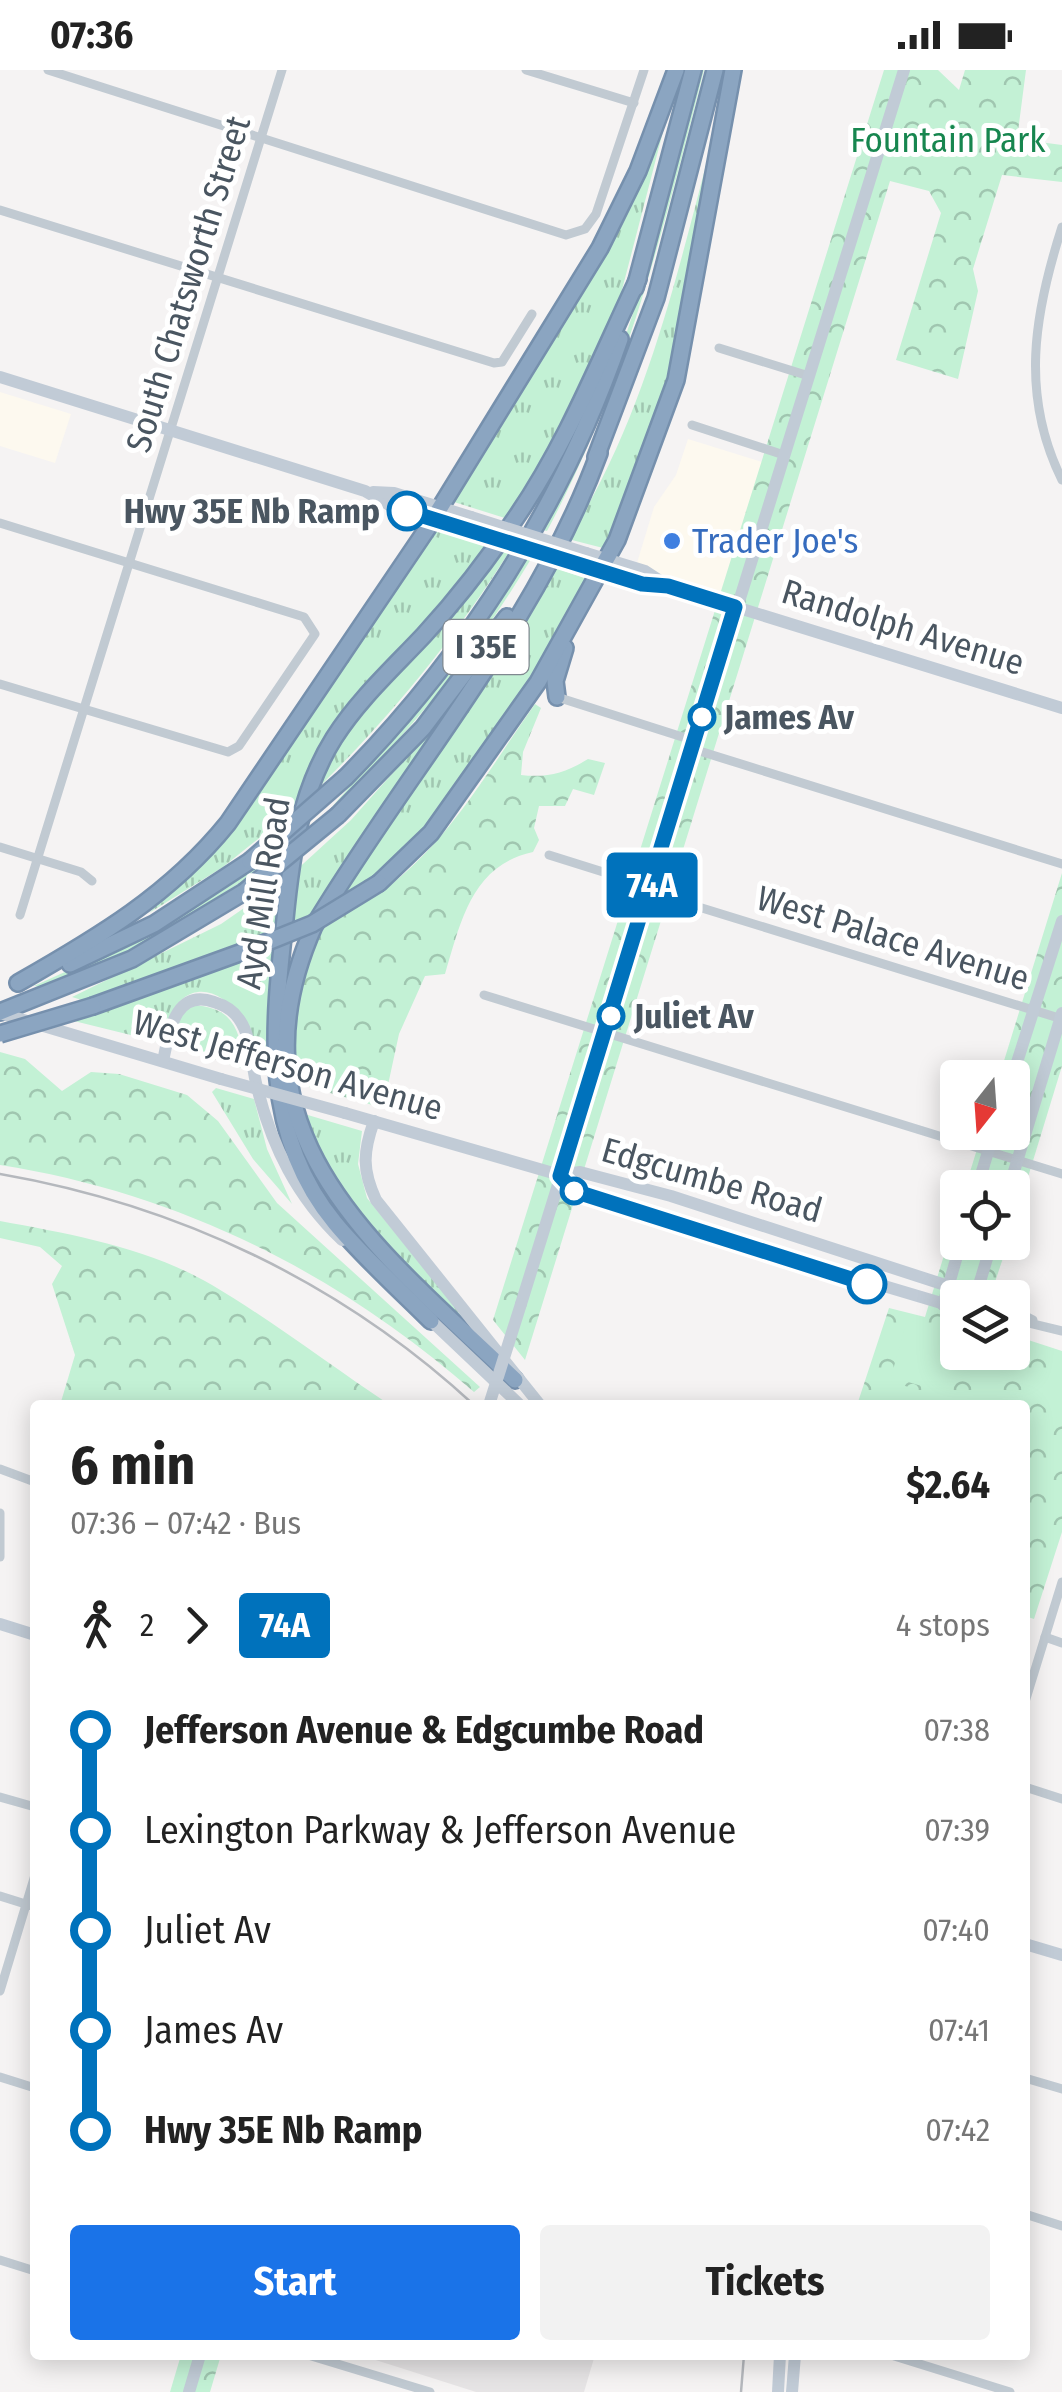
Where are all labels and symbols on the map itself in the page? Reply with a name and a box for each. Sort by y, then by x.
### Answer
street label: South Chatsworth Street [117,110,259,457]
park label: Fountain Park [850,119,1046,161]
place label: Hwy 35E Nb Ramp [124,490,380,532]
marker: Hwy 35E Nb Ramp [388,492,426,530]
place label: Trader Joe's [692,520,859,562]
marker: Trader Joe's [661,530,683,552]
street label: Randolph Avenue [777,570,1029,684]
road number: I 35E [444,620,528,674]
place label: James Av [723,696,855,738]
marker: James Av [689,704,715,730]
street label: Ayd Mill Road [227,794,299,992]
line badge: 74A [594,852,710,918]
street label: West Palace Avenue [752,877,1034,999]
place label: Juliet Av [633,995,754,1037]
street label: West Jefferson Avenue [128,1001,448,1129]
marker: Juliet Av [598,1003,624,1029]
north arrow [940,1060,1030,1150]
street label: Edgcumbe Road [597,1129,827,1231]
unlabelled marker [561,1178,587,1204]
unlabelled marker [848,1265,886,1303]

